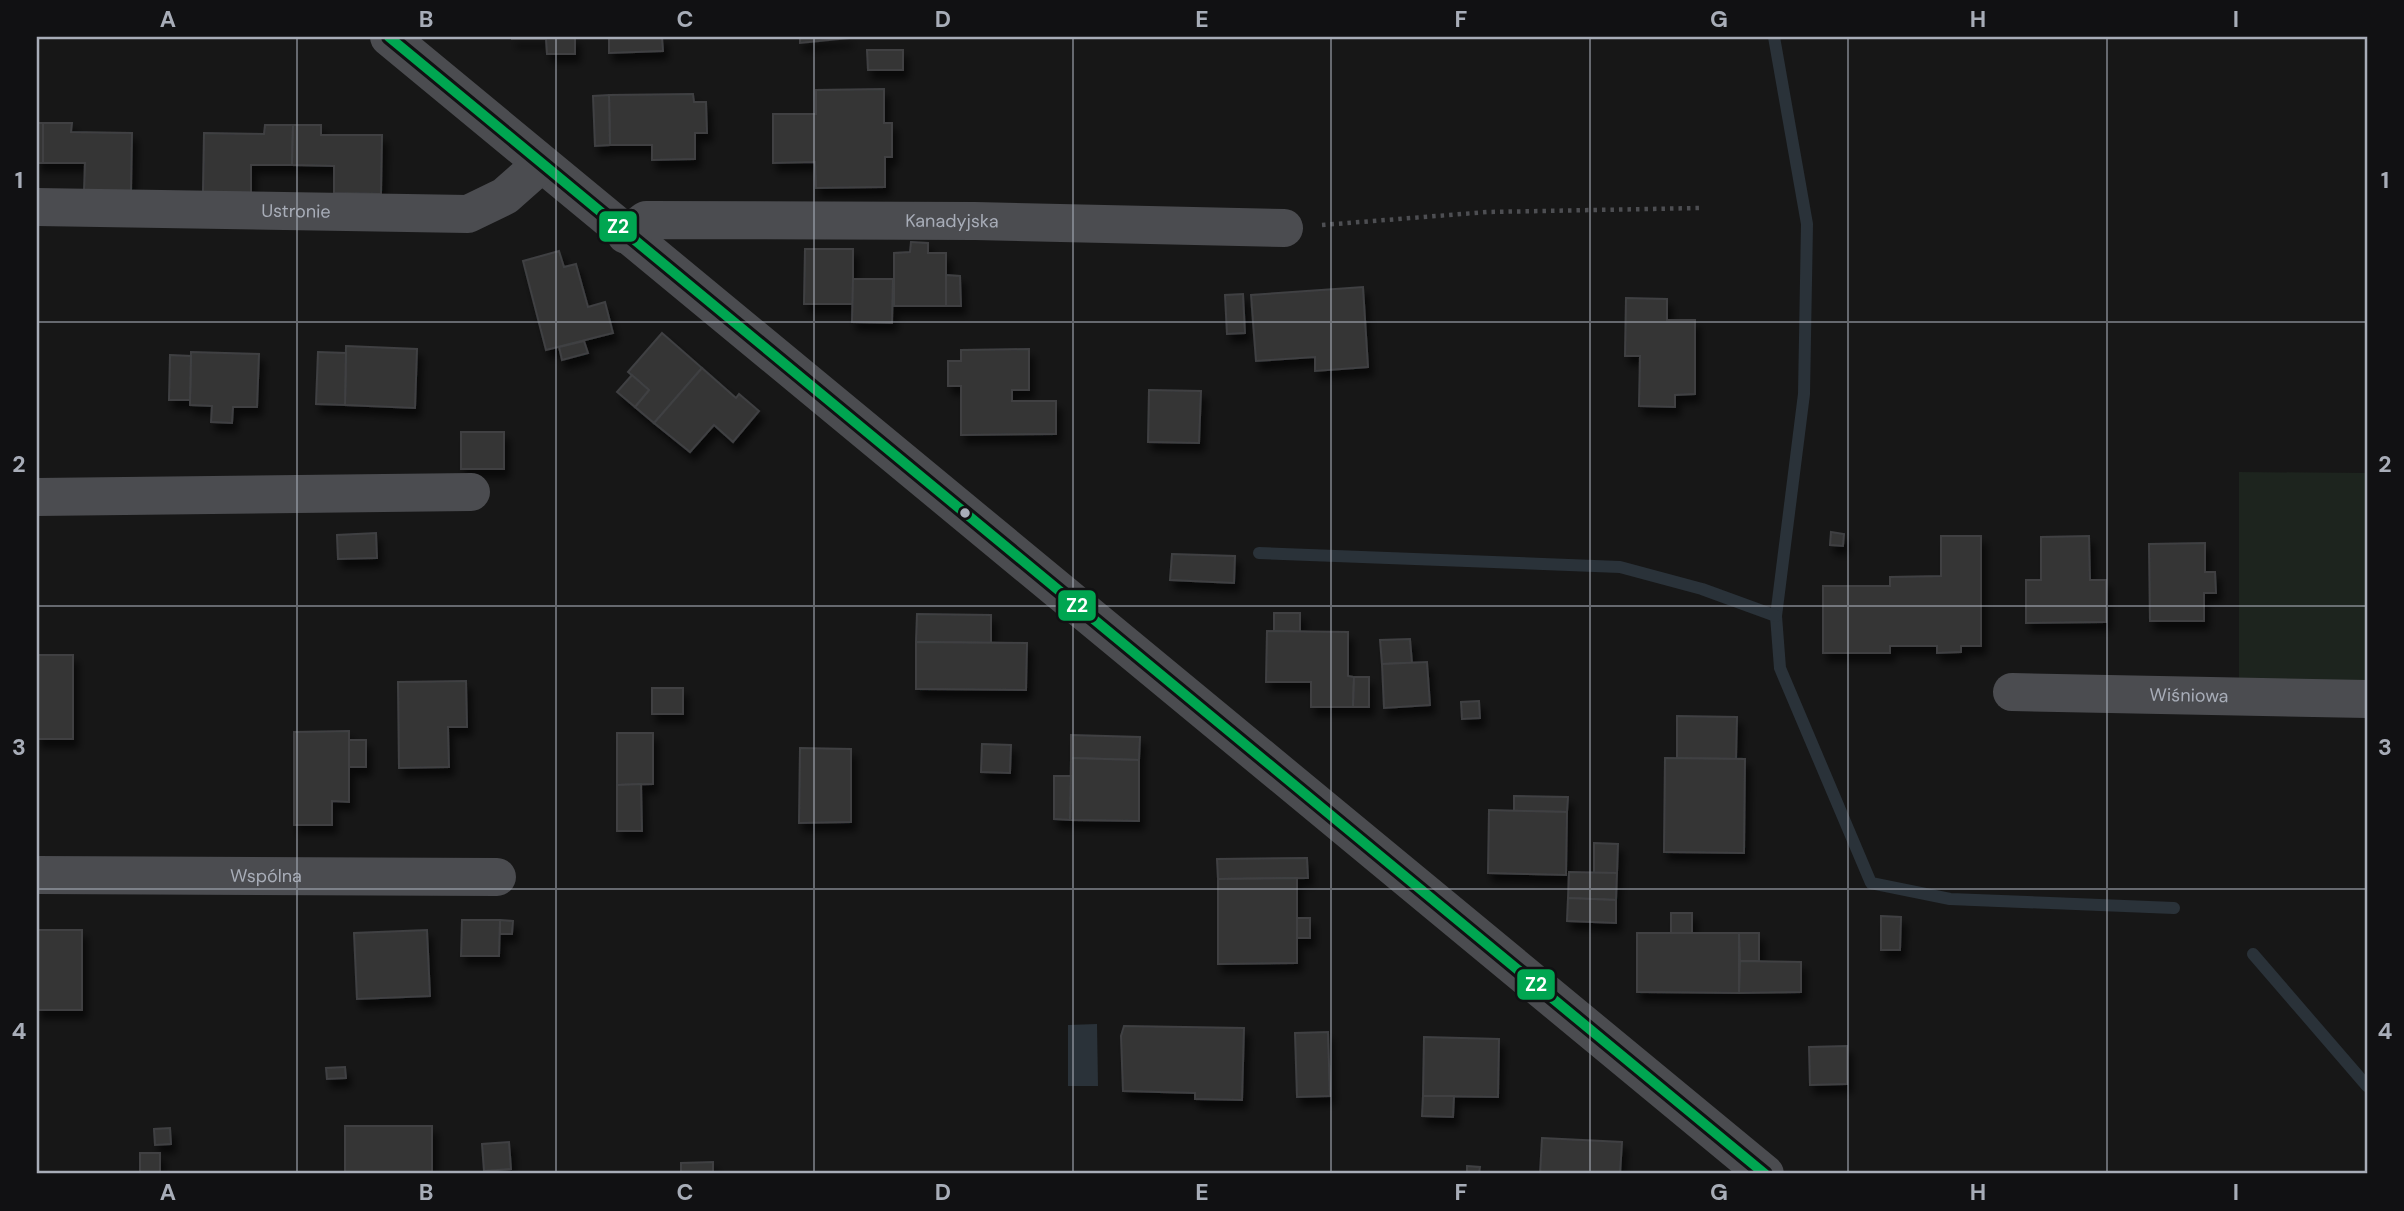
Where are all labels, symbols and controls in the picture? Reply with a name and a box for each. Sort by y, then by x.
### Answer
text: A [160,4,176,34]
text: B [419,4,433,34]
text: C [677,4,693,34]
text: D [935,4,951,34]
text: E [1195,4,1209,34]
text: F [1455,4,1468,34]
text: G [1710,4,1728,34]
text: H [1970,4,1986,34]
text: I [2233,4,2239,34]
text: 1 [15,165,23,195]
text: 1 [2381,165,2389,195]
street label: Ustronie [261,199,331,224]
street label: Kanadyjska [905,209,999,234]
line badge: Z2 [598,210,638,243]
text: Z2 [607,214,629,239]
text: 2 [12,449,26,479]
text: 2 [2378,449,2392,479]
unlabelled marker [958,506,972,520]
line badge: Z2 [1057,589,1097,622]
text: Z2 [1066,593,1088,618]
street label: Wiśniowa [2149,683,2229,708]
text: 3 [12,732,26,762]
text: 3 [2378,732,2392,762]
street label: Wspólna [230,864,302,888]
line badge: Z2 [1516,968,1556,1001]
text: Z2 [1525,972,1547,997]
text: 4 [12,1016,27,1046]
text: 4 [2378,1016,2393,1046]
text: A [160,1177,176,1207]
text: B [419,1177,433,1207]
text: C [677,1177,693,1207]
text: D [935,1177,951,1207]
text: E [1195,1177,1209,1207]
text: F [1455,1177,1468,1207]
text: G [1710,1177,1728,1207]
text: H [1970,1177,1986,1207]
text: I [2233,1177,2239,1207]

